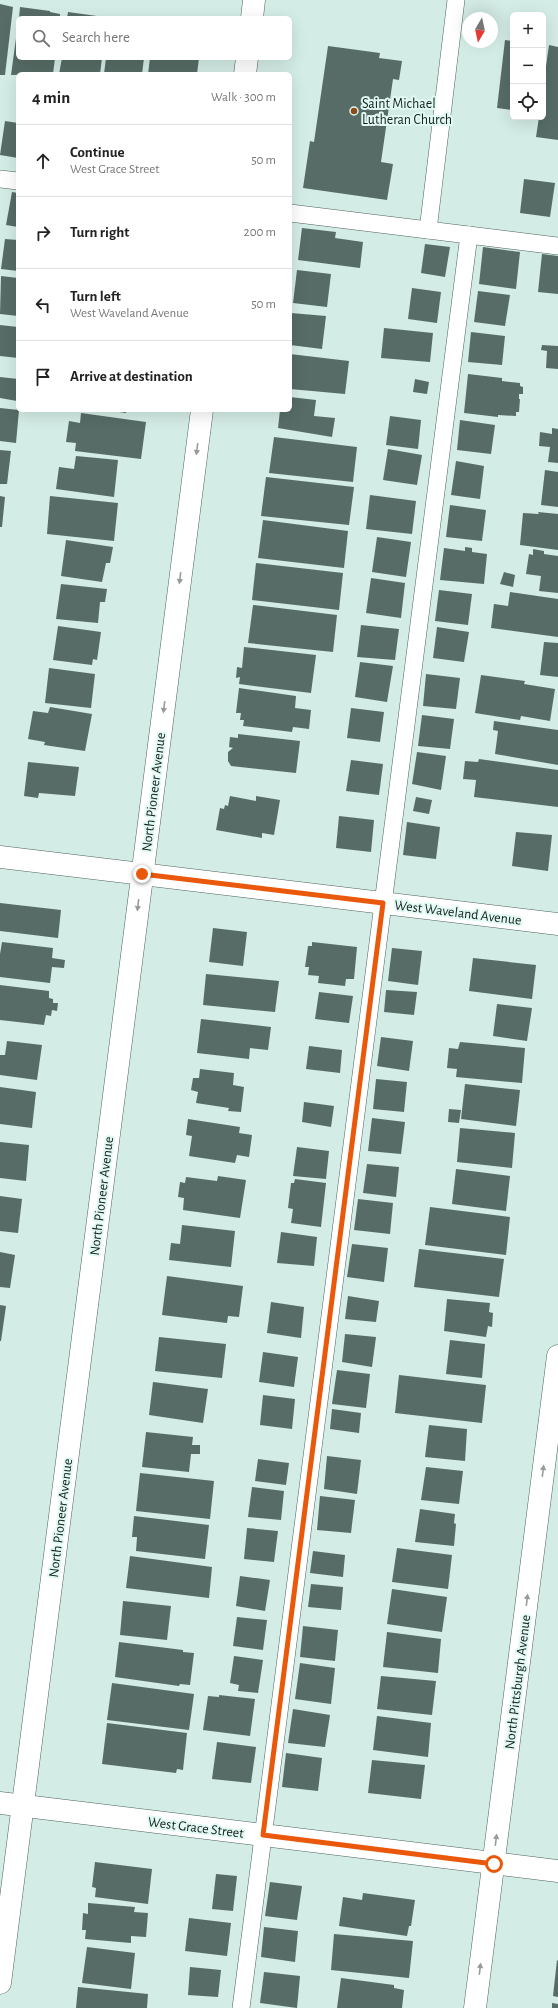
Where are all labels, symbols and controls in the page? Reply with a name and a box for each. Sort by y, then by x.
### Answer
north arrow [462,12,498,48]
map controls [510,12,546,120]
button: + [510,12,546,48]
search box [16,16,292,60]
icon: search [30,27,52,49]
text: Search here [62,30,130,45]
button: − [510,48,546,84]
button: locate [510,84,546,120]
text: 4 min [32,89,70,106]
text: Walk · 300 m [211,91,276,104]
place label: Saint Michael Lutheran Church [362,97,452,127]
marker: Saint Michael Lutheran Church [349,106,359,116]
text: Continue [70,145,125,160]
icon: ahead [32,150,54,172]
text: 50 m [251,154,276,167]
text: West Grace Street [70,163,159,176]
icon: right [32,222,54,244]
text: Turn right [70,225,129,240]
text: 200 m [244,226,276,239]
text: Turn left [70,289,121,304]
icon: left [32,294,54,316]
text: 50 m [251,298,276,311]
text: West Waveland Avenue [70,307,189,320]
icon: arrive [32,366,54,388]
text: Arrive at destination [70,369,193,384]
one-way arrow [193,443,200,455]
one-way arrow [177,572,183,584]
one-way arrow [160,701,167,713]
street label: North Pioneer Avenue [140,732,168,852]
route end [133,865,151,883]
street label: West Waveland Avenue [394,898,522,928]
one-way arrow [135,899,141,911]
street label: North Pioneer Avenue [88,1136,116,1256]
street label: North Pioneer Avenue [47,1458,75,1578]
one-way arrow [540,1465,546,1477]
one-way arrow [524,1594,530,1606]
street label: North Pittsburgh Avenue [503,1614,533,1750]
street label: West Grace Street [147,1815,245,1841]
one-way arrow [493,1834,500,1846]
route start [485,1855,503,1873]
one-way arrow [477,1963,483,1975]

